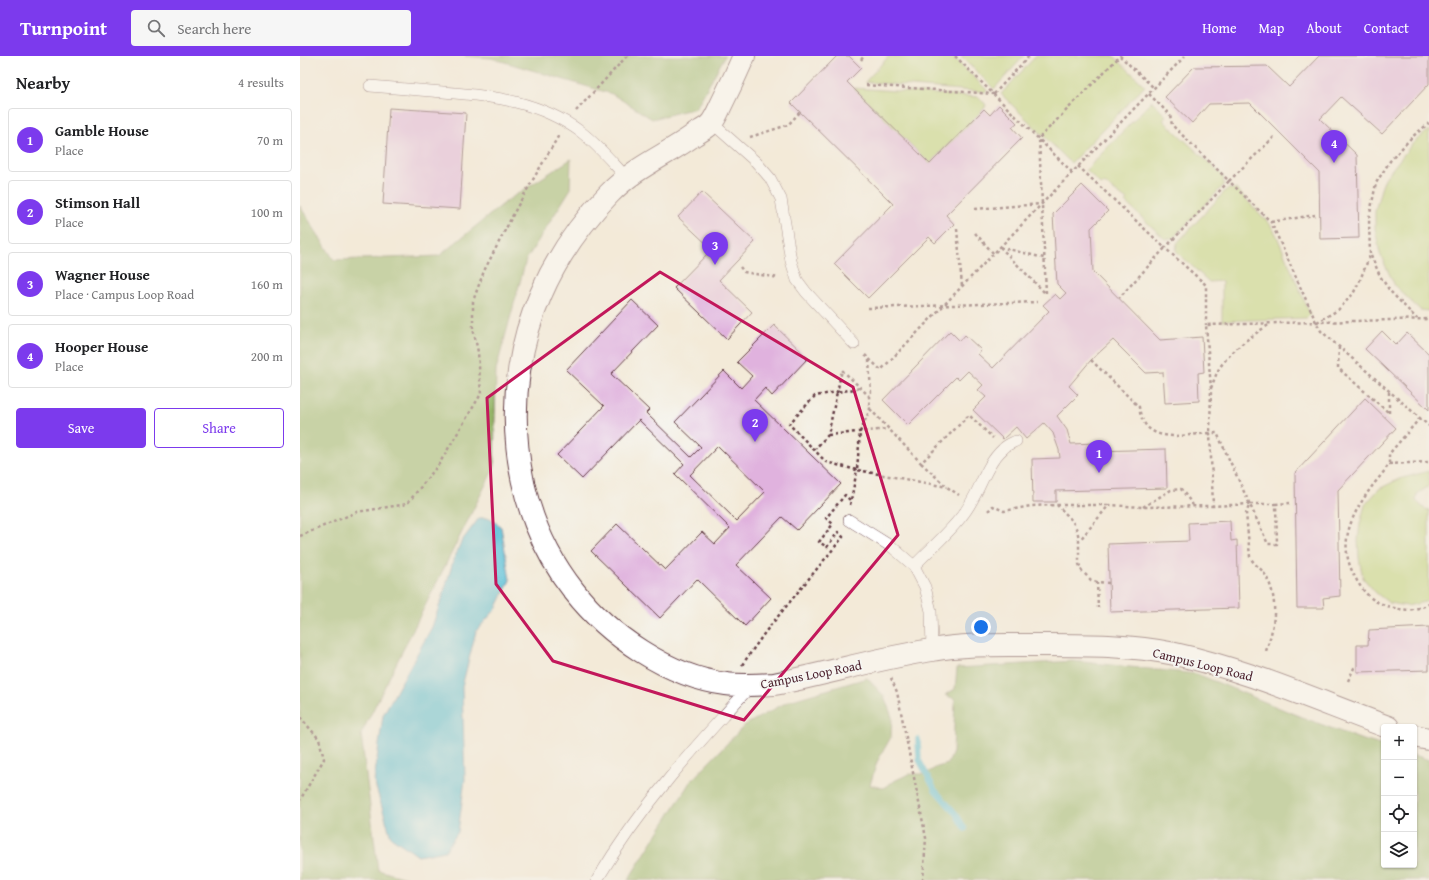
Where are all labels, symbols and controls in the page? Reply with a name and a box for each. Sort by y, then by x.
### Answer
search box [131,10,411,46]
text: Turnpoint [20,14,107,42]
icon: search [145,17,167,39]
text: Search here [177,18,251,39]
text: Home [1202,18,1237,38]
text: Map [1259,18,1284,38]
text: About [1306,18,1342,38]
text: Contact [1364,18,1409,38]
text: Nearby [16,70,70,95]
text: 4 results [238,73,284,92]
text: Gamble House [55,120,149,141]
pin: 4 [1321,130,1347,163]
text: 1 [27,131,33,150]
text: 70 m [257,131,283,150]
text: Place [55,141,84,160]
text: Stimson Hall [55,192,140,213]
text: 2 [27,203,33,222]
text: 100 m [251,203,283,222]
text: Place [55,213,84,232]
pin: 3 [702,232,728,265]
text: Wagner House [55,264,150,285]
text: 3 [27,275,33,294]
text: 160 m [251,275,283,294]
text: Place · Campus Loop Road [55,285,194,304]
text: Hooper House [55,336,148,357]
text: 4 [27,347,33,366]
text: 200 m [251,347,283,366]
text: Place [55,357,84,376]
button: Save [16,408,146,448]
button: Share [154,408,284,448]
pin: 2 [742,409,768,442]
pin: 1 [1086,440,1112,473]
your location [971,617,991,637]
street label: Campus Loop Road [1151,643,1255,686]
street label: Campus Loop Road [759,655,863,694]
map controls [1381,724,1417,868]
button: + [1381,724,1417,760]
button: − [1381,760,1417,796]
button: locate [1381,796,1417,832]
button: layers [1381,832,1417,868]

